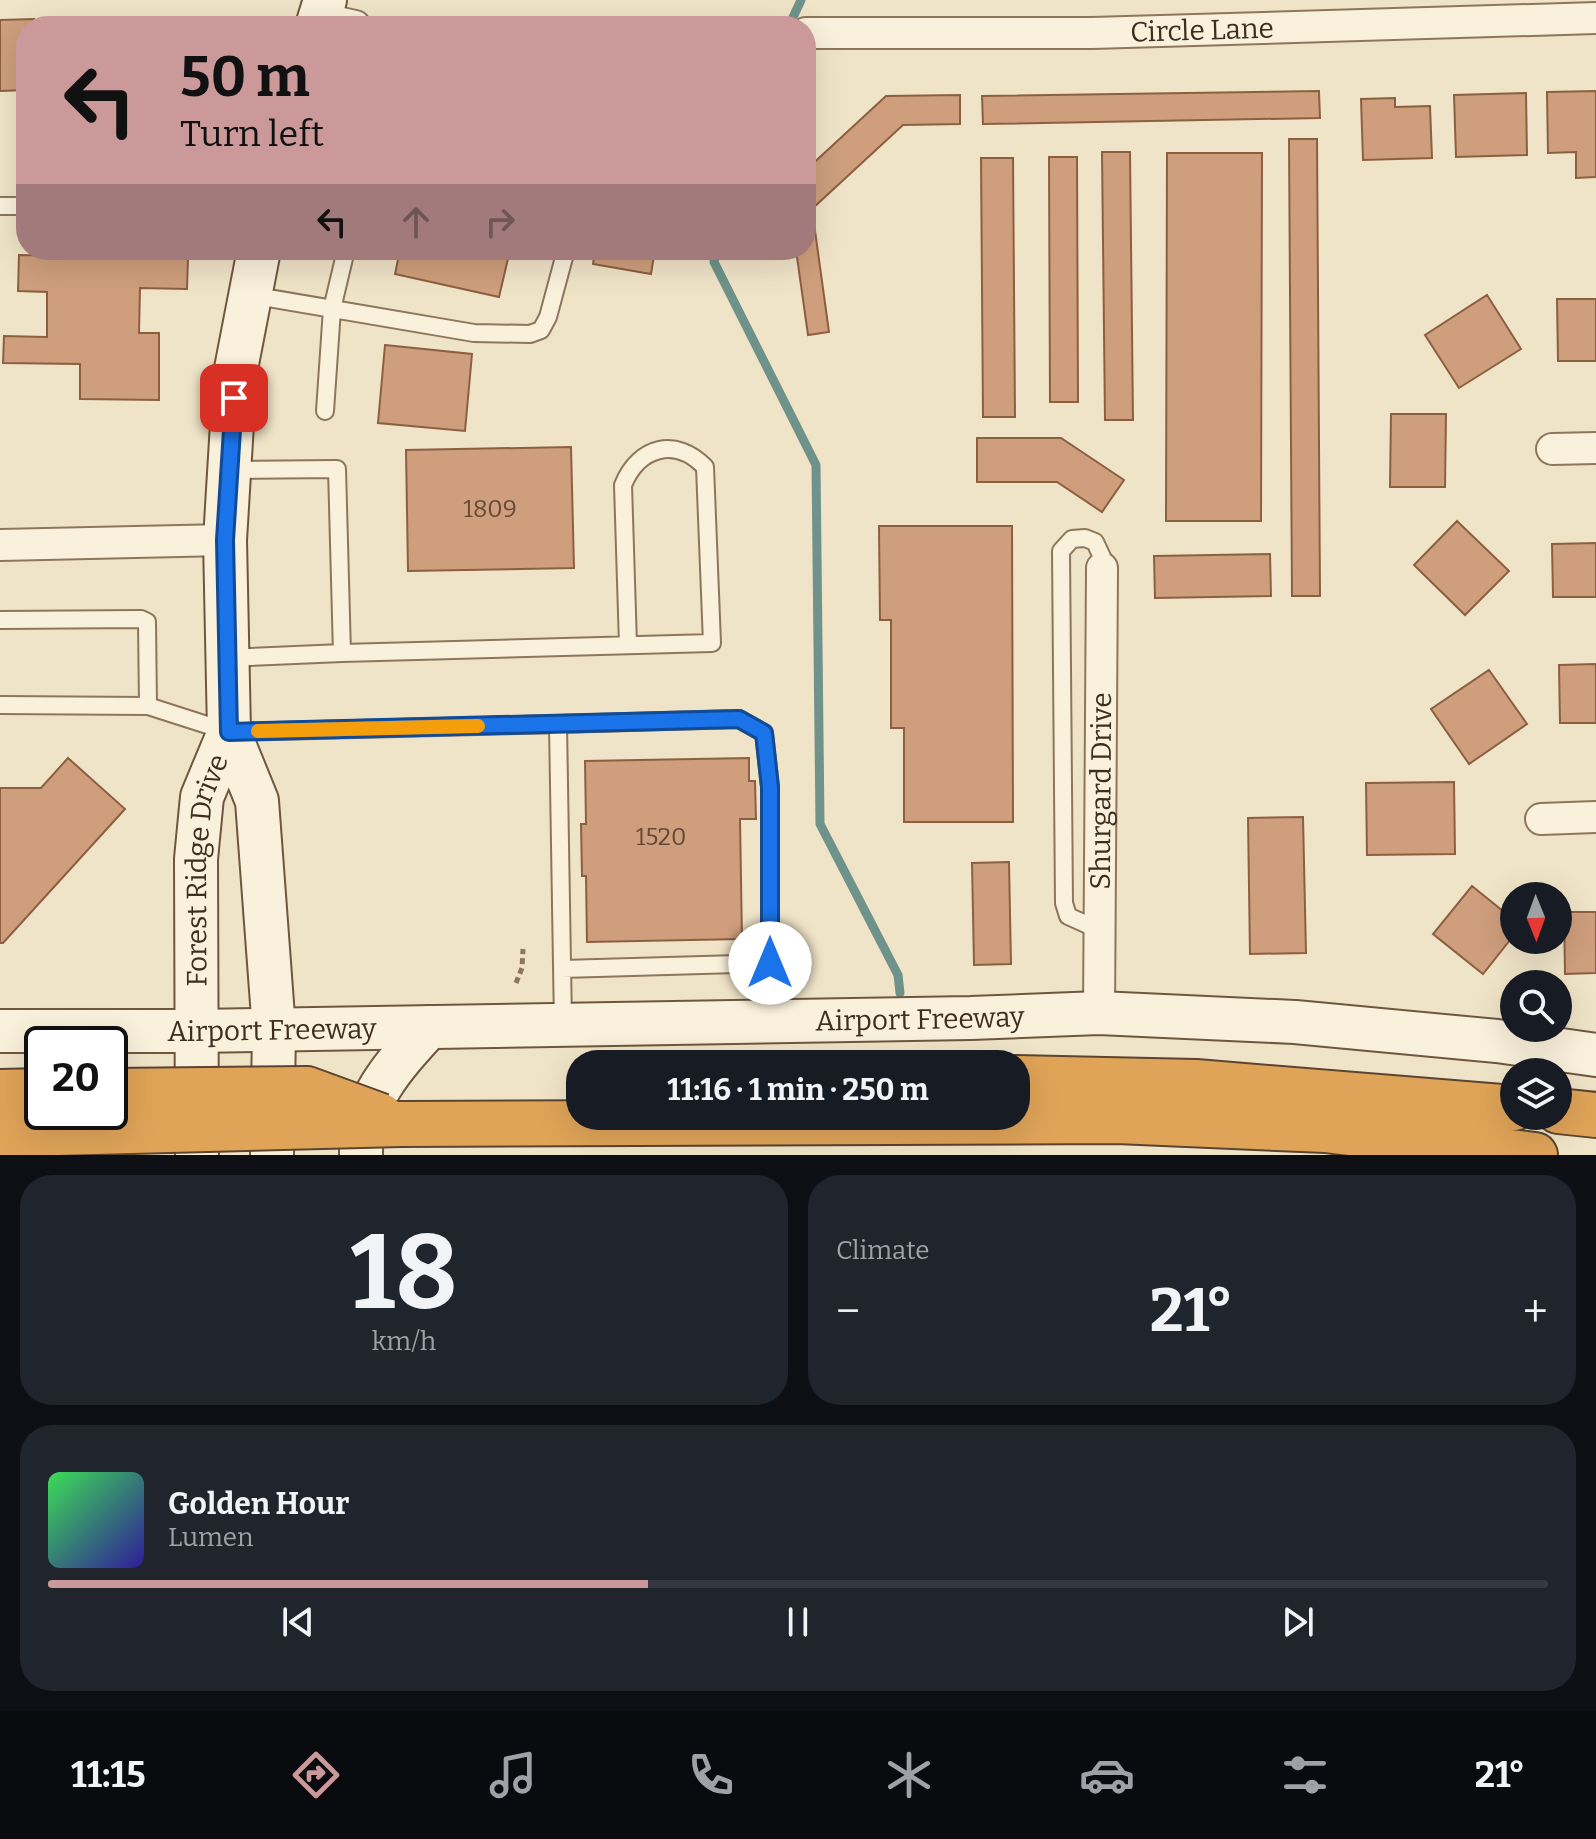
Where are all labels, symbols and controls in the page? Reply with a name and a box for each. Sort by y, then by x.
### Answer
street label: Circle Lane [1130,11,1274,48]
text: 50 m [180,44,310,111]
icon: left [48,48,152,152]
text: Turn left [180,112,324,156]
icon: left [310,200,354,244]
icon: ahead [394,200,438,244]
icon: right [478,200,522,244]
pin [200,364,268,432]
icon: arrive [212,376,256,420]
house number: 1809 [463,495,517,523]
street label: Shurgard Drive [1083,692,1118,890]
street label: Forest Ridge Drive [179,749,235,987]
house number: 1520 [636,823,686,851]
north arrow [1500,882,1572,954]
map controls [1500,882,1572,1130]
position arrow [728,921,812,1005]
button: search [1500,970,1572,1042]
street label: Airport Freeway [815,999,1025,1037]
street label: Airport Freeway [168,1011,377,1048]
speed limit sign: 20 [24,1026,128,1130]
button: layers [1500,1058,1572,1130]
text: 11:16 · 1 min · 250 m [667,1072,929,1108]
text: 18 [350,1211,458,1336]
text: Climate [836,1235,930,1266]
text: 21° [1150,1275,1233,1347]
text: − [836,1285,860,1338]
text: + [1523,1285,1548,1338]
text: km/h [372,1326,436,1357]
text: Golden Hour [168,1486,349,1522]
text: Lumen [168,1522,254,1553]
icon: previous [276,1600,320,1644]
icon: pause [776,1600,820,1644]
icon: next [1276,1600,1320,1644]
icon: directions [288,1747,344,1803]
icon: music [485,1747,541,1803]
icon: phone [683,1747,739,1803]
icon: climate [881,1747,937,1803]
icon: car [1079,1747,1135,1803]
icon: filters [1277,1747,1333,1803]
text: 11:15 [71,1753,146,1797]
text: 21° [1475,1753,1525,1797]

